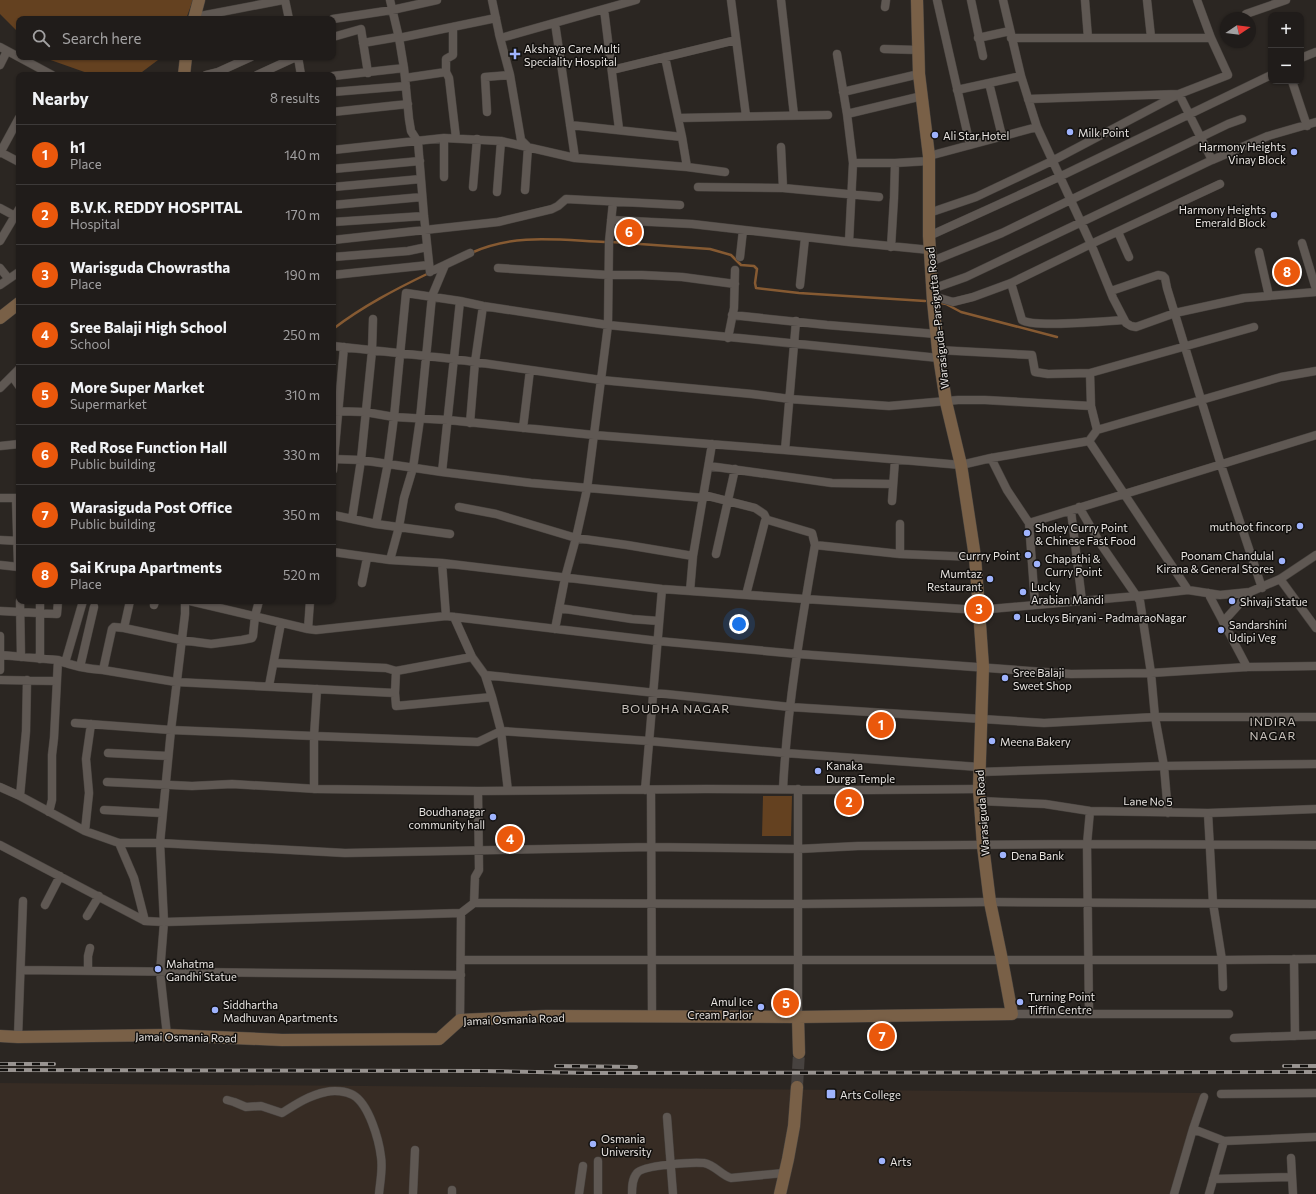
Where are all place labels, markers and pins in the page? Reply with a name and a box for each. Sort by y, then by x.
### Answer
place label: Akshaya Care Multi Speciality Hospital [524,42,620,68]
marker: Akshaya Care Multi Speciality Hospital [509,48,521,60]
place label: Milk Point [1078,126,1130,139]
marker: Milk Point [1065,127,1075,137]
place label: Ali Star Hotel [943,129,1009,142]
marker: Ali Star Hotel [930,130,940,140]
place label: Harmony Heights Vinay Block [1199,140,1286,166]
marker: Harmony Heights Vinay Block [1289,147,1299,157]
place label: Harmony Heights Emerald Block [1179,203,1266,229]
marker: Harmony Heights Emerald Block [1269,210,1279,220]
pin: 6 [616,217,642,247]
pin: 8 [1274,257,1300,287]
place label: muthoot fincorp [1209,520,1292,533]
place label: Sholey Curry Point & Chinese Fast Food [1035,521,1136,547]
marker: muthoot fincorp [1295,521,1305,531]
marker: Sholey Curry Point & Chinese Fast Food [1022,528,1032,538]
place label: Currry Point [958,549,1020,562]
place label: Poonam Chandulal Kirana & General Stores [1156,549,1274,575]
marker: Currry Point [1023,550,1033,560]
place label: Chapathi & Curry Point [1045,552,1103,578]
marker: Poonam Chandulal Kirana & General Stores [1277,556,1287,566]
marker: Chapathi & Curry Point [1032,559,1042,569]
place label: Mumtaz Restaurant [927,567,983,593]
marker: Mumtaz Restaurant [985,574,995,584]
place label: Lucky Arabian Mandi [1031,580,1104,606]
marker: Lucky Arabian Mandi [1018,587,1028,597]
pin: 3 [966,594,992,624]
place label: Shivaji Statue [1240,595,1308,608]
marker: Shivaji Statue [1227,596,1237,606]
place label: Luckys Biryani - PadmaraoNagar [1025,611,1187,624]
marker: Luckys Biryani - PadmaraoNagar [1012,612,1022,622]
place label: Sandarshini Udipi Veg [1229,618,1287,644]
marker: Sandarshini Udipi Veg [1216,625,1226,635]
place label: Sree Balaji Sweet Shop [1013,666,1072,692]
marker: Sree Balaji Sweet Shop [1000,673,1010,683]
pin: 1 [868,710,894,740]
place label: Meena Bakery [1000,735,1071,748]
marker: Meena Bakery [987,736,997,746]
place label: Kanaka Durga Temple [826,759,895,785]
marker: Kanaka Durga Temple [813,766,823,776]
pin: 2 [836,787,862,817]
place label: Boudhanagar community hall [409,805,486,831]
marker: Boudhanagar community hall [488,812,498,822]
pin: 4 [497,824,523,854]
place label: Dena Bank [1011,849,1064,862]
marker: Dena Bank [998,850,1008,860]
place label: Mahatma Gandhi Statue [166,957,237,983]
marker: Mahatma Gandhi Statue [153,964,163,974]
pin: 5 [773,988,799,1018]
place label: Turning Point Tiffin Centre [1028,990,1096,1016]
place label: Amul Ice Cream Parlor [687,995,754,1021]
marker: Turning Point Tiffin Centre [1015,997,1025,1007]
place label: Siddhartha Madhuvan Apartments [223,998,338,1024]
marker: Amul Ice Cream Parlor [756,1002,766,1012]
marker: Siddhartha Madhuvan Apartments [210,1005,220,1015]
pin: 7 [869,1021,895,1051]
marker: Arts College [825,1088,837,1100]
place label: Arts College [840,1088,901,1101]
place label: Osmania University [601,1132,652,1158]
marker: Osmania University [588,1139,598,1149]
place label: Arts [890,1155,912,1168]
marker: Arts [877,1156,887,1166]

